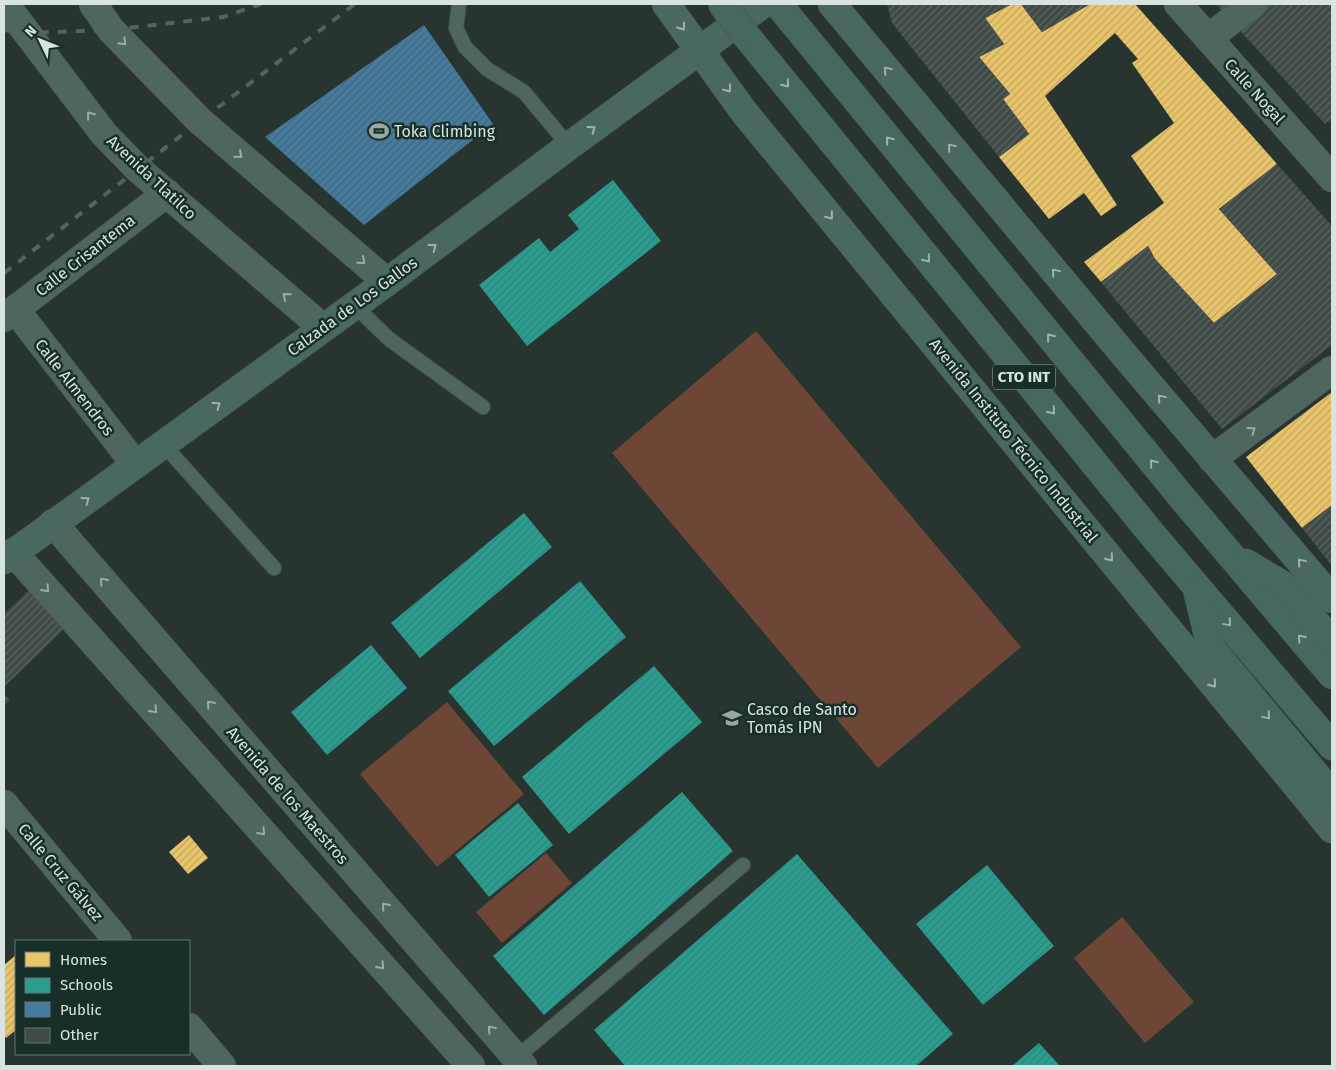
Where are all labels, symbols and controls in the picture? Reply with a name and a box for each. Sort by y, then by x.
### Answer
north arrow [15,15,65,65]
one-way arrow [676,21,685,31]
text: N [21,22,40,41]
one-way arrow [117,36,126,45]
street label: Calle Nogal [1220,55,1289,128]
one-way arrow [883,66,892,75]
one-way arrow [780,78,788,87]
one-way arrow [722,83,730,92]
one-way arrow [87,112,95,121]
sports icon: Toka Climbing [368,120,390,142]
place label: Toka Climbing [394,122,496,141]
one-way arrow [586,126,596,135]
street label: Avenida Tlatilco [103,131,200,224]
one-way arrow [886,136,895,145]
one-way arrow [948,144,957,153]
one-way arrow [234,149,243,158]
one-way arrow [824,210,833,219]
street label: Calle Crisantema [32,211,139,300]
one-way arrow [427,244,437,253]
street label: Calzada de Los Gallos [284,253,421,360]
one-way arrow [922,253,931,262]
one-way arrow [357,255,366,264]
one-way arrow [1052,269,1060,278]
one-way arrow [283,293,292,302]
one-way arrow [1047,334,1056,343]
street label: Calle Almendros [31,335,118,439]
street label: Avenida Instituto Técnico Industrial [925,335,1102,546]
road number: CTO INT [993,364,1055,390]
one-way arrow [1158,395,1167,404]
one-way arrow [211,402,220,410]
one-way arrow [1047,406,1056,415]
one-way arrow [1246,427,1255,435]
one-way arrow [1149,459,1158,468]
one-way arrow [80,497,90,506]
one-way arrow [1105,552,1113,561]
one-way arrow [1297,558,1306,567]
one-way arrow [101,578,109,587]
one-way arrow [40,583,49,592]
one-way arrow [1223,617,1231,626]
one-way arrow [1297,635,1306,644]
one-way arrow [1208,678,1217,687]
place label: Casco de Santo Tomás IPN [747,700,857,737]
one-way arrow [207,701,215,710]
one-way arrow [148,705,157,714]
school or university icon: Casco de Santo Tomás IPN [721,707,743,729]
one-way arrow [1262,710,1271,719]
street label: Avenida de los Maestros [223,723,352,868]
street label: Calle Cruz Gálvez [14,820,107,925]
one-way arrow [256,826,265,835]
one-way arrow [381,903,390,912]
legend [15,940,190,1055]
text: Homes [60,951,107,969]
one-way arrow [376,961,385,970]
text: Schools [60,976,113,994]
text: Public [60,1001,102,1019]
text: Other [60,1026,99,1044]
one-way arrow [487,1026,496,1035]

